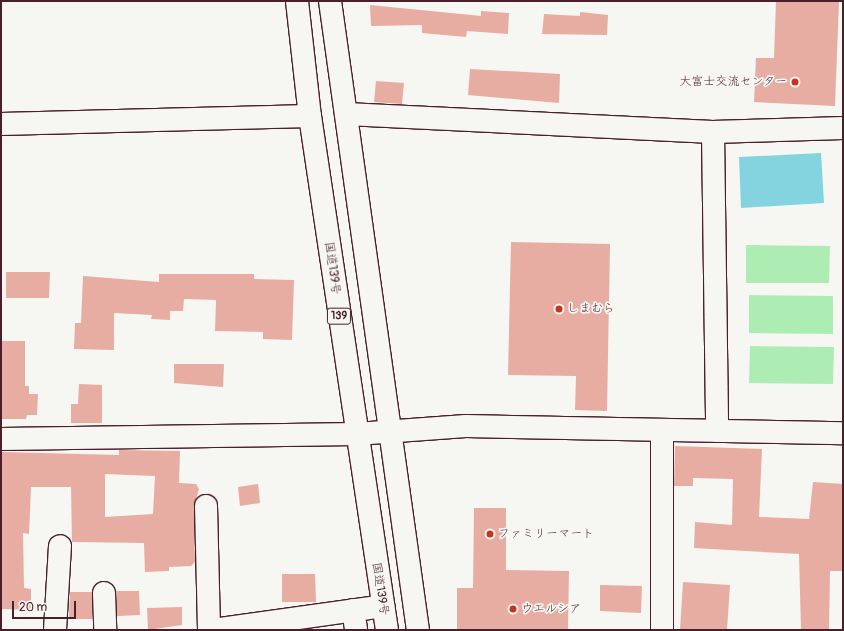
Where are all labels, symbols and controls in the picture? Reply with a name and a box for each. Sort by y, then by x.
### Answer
place label: 大富士交流センター [679,75,787,89]
marker: 大富士交流センター [790,77,800,87]
street label: 国道139号 [321,240,343,296]
place label: しまむら [567,302,615,316]
marker: しまむら [554,304,564,314]
road number: 139 [326,307,352,325]
place label: ファミリーマート [498,527,594,541]
marker: ファミリーマート [485,529,495,539]
street label: 国道139号 [369,561,391,617]
scale bar [14,593,78,619]
text: 20 m [19,600,47,615]
place label: ウエルシア [521,602,581,616]
marker: ウエルシア [508,604,518,614]

